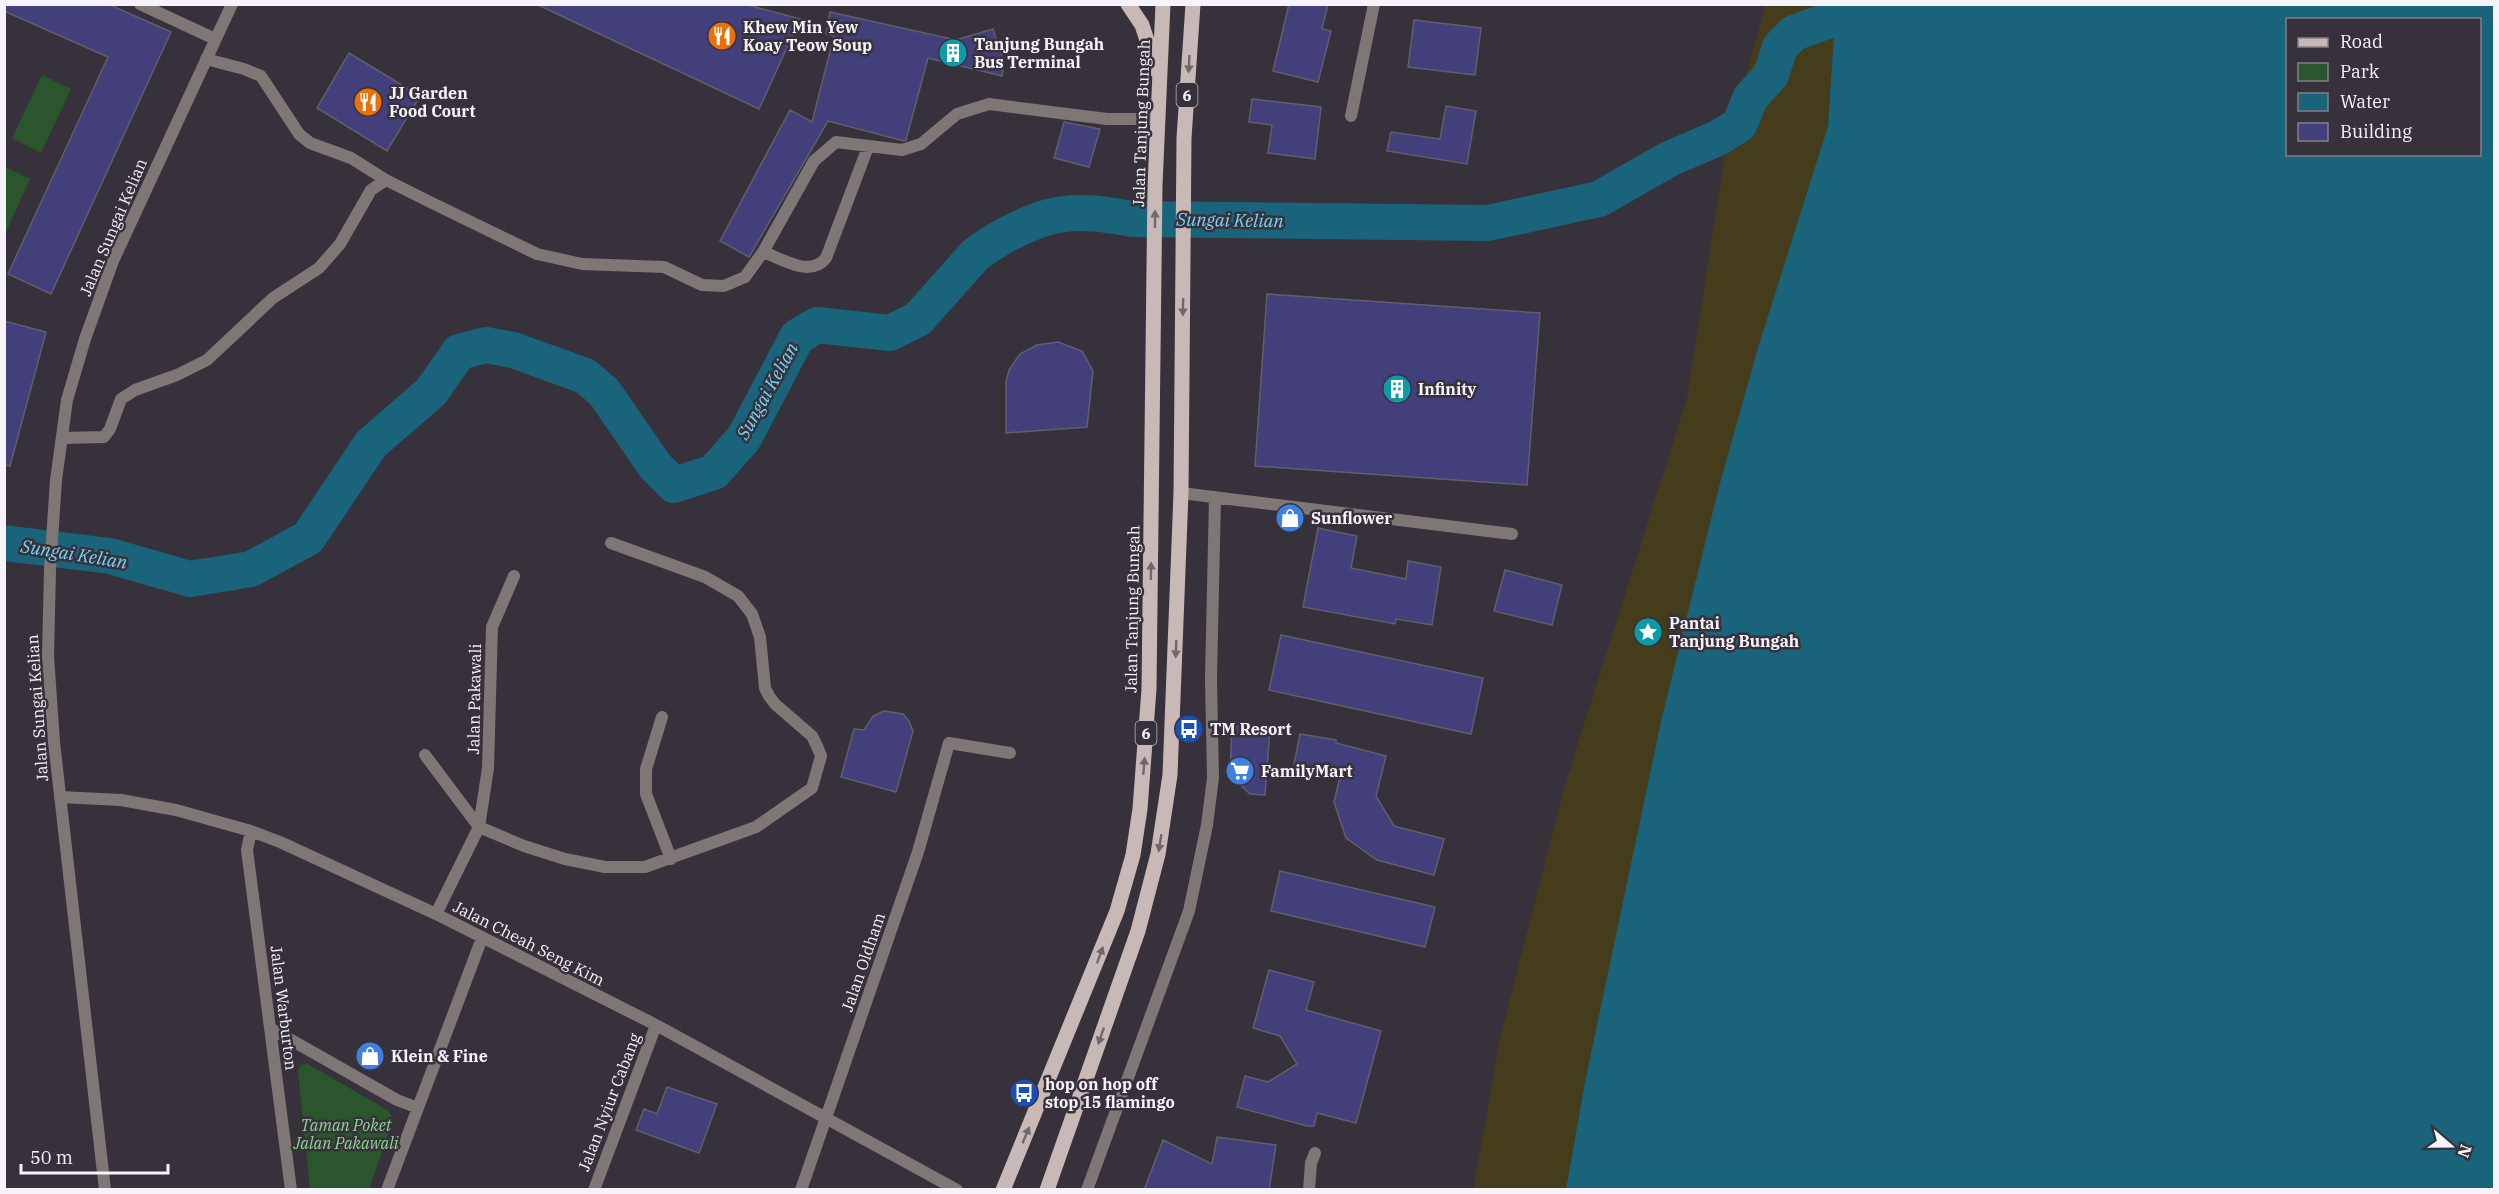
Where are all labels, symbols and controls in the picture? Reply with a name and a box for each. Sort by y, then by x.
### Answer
place label: Khew Min Yew Koay Teow Soup [743,17,872,55]
legend [2286,18,2481,156]
restaurant icon: Khew Min Yew Koay Teow Soup [706,20,738,52]
text: Road [2340,30,2383,53]
place label: Tanjung Bungah Bus Terminal [974,34,1104,72]
building icon: Tanjung Bungah Bus Terminal [937,37,969,69]
street label: Jalan Tanjung Bungah [1128,39,1154,207]
one-way arrow [1184,54,1193,73]
text: Park [2340,60,2380,83]
place label: JJ Garden Food Court [389,83,475,121]
road number: 6 [1176,83,1198,107]
restaurant icon: JJ Garden Food Court [352,86,384,118]
text: Water [2340,90,2390,113]
text: Building [2340,120,2412,143]
street label: Jalan Sungai Kelian [75,155,151,299]
water label: Sungai Kelian [1175,208,1285,232]
one-way arrow [1150,209,1160,228]
one-way arrow [1178,298,1188,317]
water label: Sungai Kelian [730,338,803,444]
building icon: Infinity [1381,373,1413,405]
place label: Infinity [1418,379,1477,399]
shop icon: Sunflower [1274,502,1306,534]
place label: Sunflower [1311,508,1392,528]
street label: Jalan Tanjung Bungah [1121,525,1143,693]
water label: Sungai Kelian [18,534,130,574]
one-way arrow [1147,562,1156,581]
place label: Pantai Tanjung Bungah [1669,613,1799,651]
place icon: Pantai Tanjung Bungah [1632,616,1664,648]
street label: Jalan Sungai Kelian [22,634,52,782]
one-way arrow [1171,640,1180,659]
street label: Jalan Pakawali [463,643,485,755]
bus stop icon: TM Resort [1173,713,1205,745]
place label: TM Resort [1210,719,1291,739]
road number: 6 [1136,721,1156,745]
supermarket icon: FamilyMart [1224,755,1256,787]
one-way arrow [1139,757,1149,776]
place label: FamilyMart [1261,761,1353,781]
one-way arrow [1155,834,1164,853]
street label: Jalan Cheah Seng Kim [450,896,608,990]
street label: Jalan Oldham [837,910,889,1014]
street label: Jalan Warburton [266,945,302,1071]
one-way arrow [1096,946,1105,964]
one-way arrow [1096,1028,1106,1046]
street label: Jalan Nyiur Cabang [573,1030,645,1174]
shop icon: Klein & Fine [354,1040,386,1072]
place label: Klein & Fine [391,1046,488,1066]
place label: hop on hop off stop 15 flamingo [1045,1074,1175,1112]
bus stop icon: hop on hop off stop 15 flamingo [1008,1077,1040,1109]
park label: Taman Poket Jalan Pakawali [292,1115,399,1153]
north arrow [2421,1116,2481,1176]
one-way arrow [1021,1126,1031,1144]
scale bar [21,1137,168,1175]
text: N [2454,1142,2477,1160]
text: 50 m [30,1146,73,1169]

